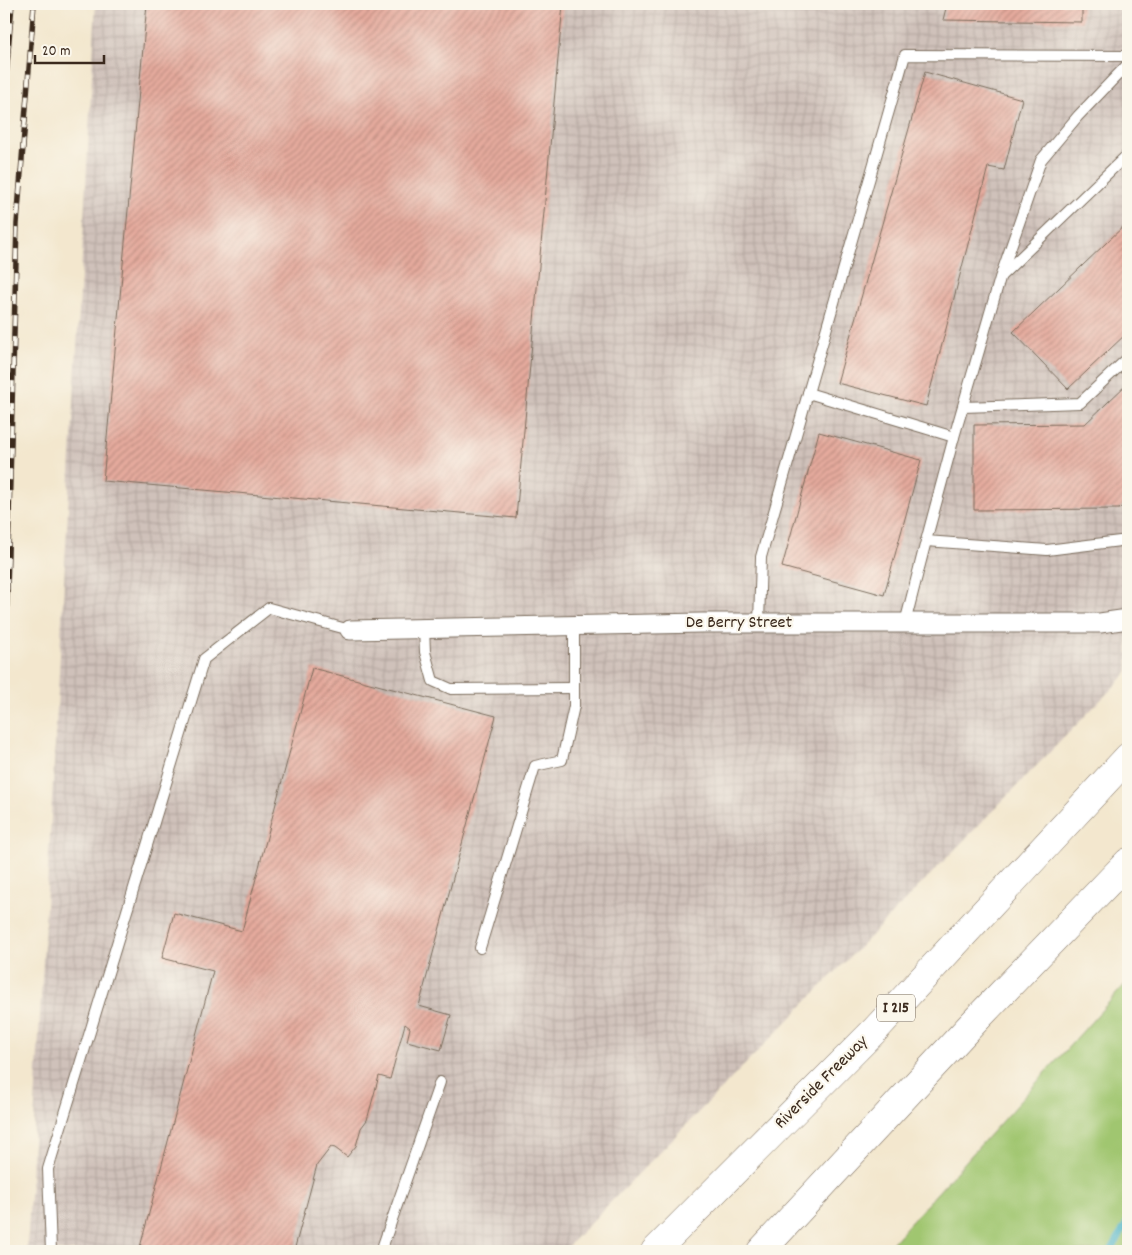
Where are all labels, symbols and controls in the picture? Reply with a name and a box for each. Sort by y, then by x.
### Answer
scale bar [35,32,104,64]
text: 20 m [42,41,70,63]
street label: De Berry Street [686,611,792,636]
road number: I 215 [877,994,915,1021]
street label: Riverside Freeway [770,1030,875,1135]

